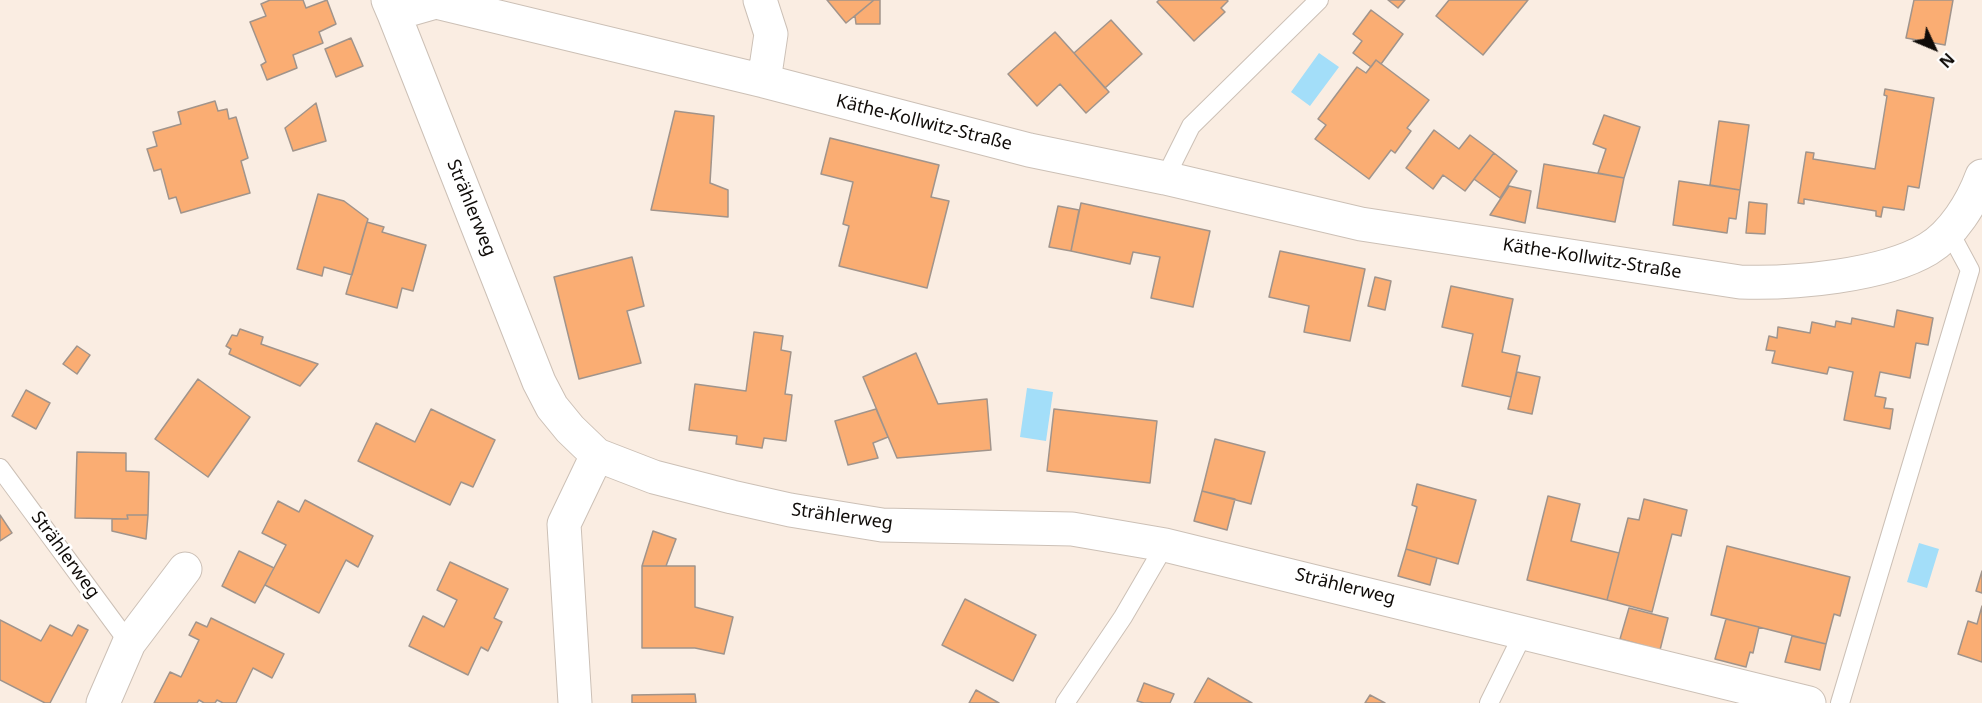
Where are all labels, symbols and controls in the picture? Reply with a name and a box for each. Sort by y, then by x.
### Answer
north arrow [1904,18,1964,78]
text: N [1935,48,1959,73]
street label: Käthe-Kollwitz-Straße [834,91,1014,155]
street label: Strählerweg [442,157,500,259]
street label: Käthe-Kollwitz-Straße [1501,234,1683,284]
street label: Strählerweg [790,499,894,535]
street label: Strählerweg [26,507,104,603]
street label: Strählerweg [1293,564,1397,610]

